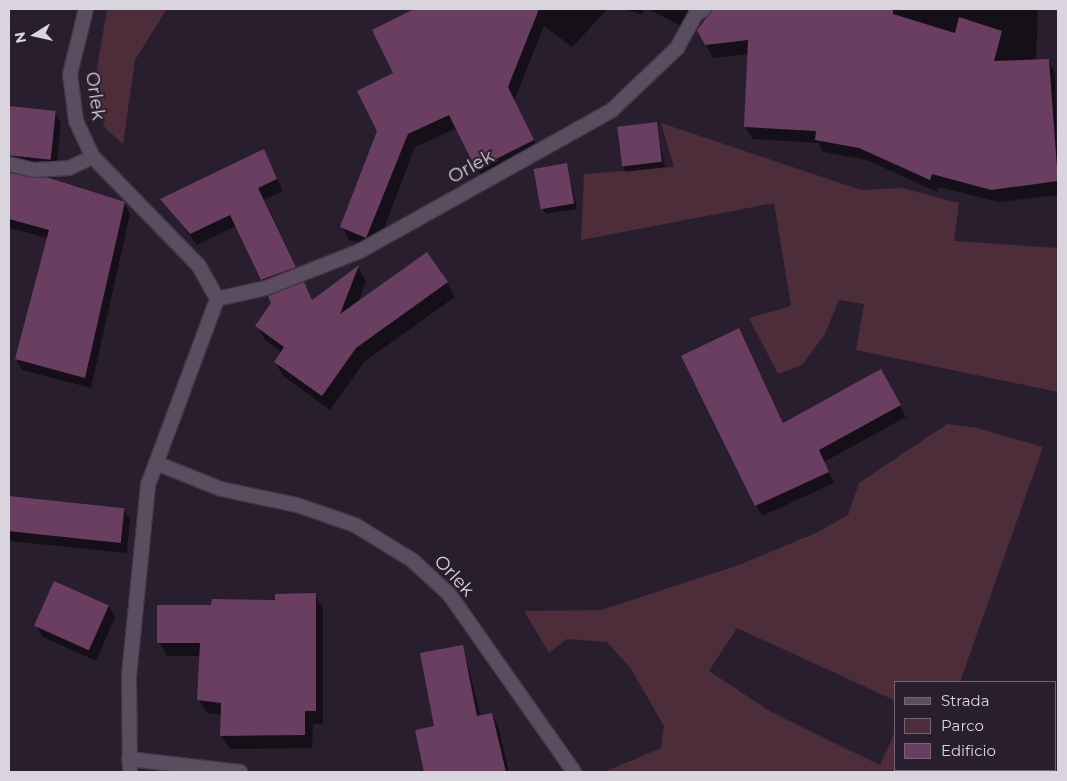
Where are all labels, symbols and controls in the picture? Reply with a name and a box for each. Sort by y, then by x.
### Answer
north arrow [10,10,60,60]
text: N [10,30,30,45]
street label: Orlek [81,70,109,122]
street label: Orlek [444,146,498,188]
street label: Orlek [430,551,478,601]
legend [894,681,1057,771]
text: Strada [941,691,990,710]
text: Parco [941,716,984,735]
text: Edificio [941,741,996,760]

